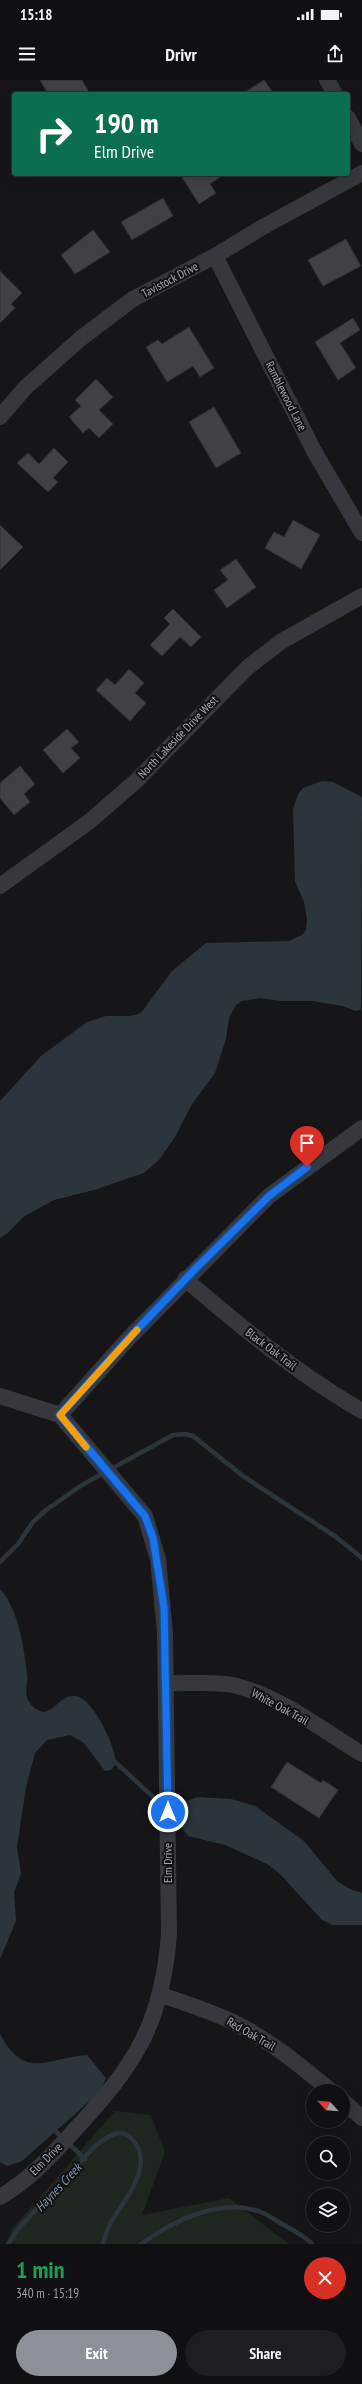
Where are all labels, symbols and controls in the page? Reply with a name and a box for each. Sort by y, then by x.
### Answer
text: 15:18 [20,5,52,24]
icon: menu [16,43,38,65]
text: Drivr [165,43,197,66]
icon: share [324,43,346,65]
text: 190 m [94,104,158,141]
icon: right [28,108,80,160]
text: Elm Drive [94,140,154,163]
street label: Tavistock Drive [139,258,201,301]
street label: Ramblewood Lane [262,358,310,433]
street label: North Lakeside Drive West [134,692,221,781]
pin [290,1126,324,1167]
icon: arrive [296,1132,318,1154]
street label: Black Oak Trail [243,1324,300,1373]
street label: White Oak Trail [249,1685,312,1728]
position arrow [147,1791,189,1833]
street label: Elm Drive [160,1843,175,1883]
street label: Red Oak Trail [224,2014,278,2054]
north arrow [306,2084,350,2128]
map controls [306,2084,350,2232]
button: search [306,2136,350,2180]
street label: Elm Drive [26,2139,65,2178]
water label: Haynes Creek [32,2158,86,2215]
button: layers [306,2188,350,2232]
text: 1 min [16,2254,64,2285]
button: close [304,2257,346,2299]
text: 340 m · 15:19 [16,2285,79,2302]
button: Exit [16,2330,177,2376]
button: Share [185,2330,346,2376]

